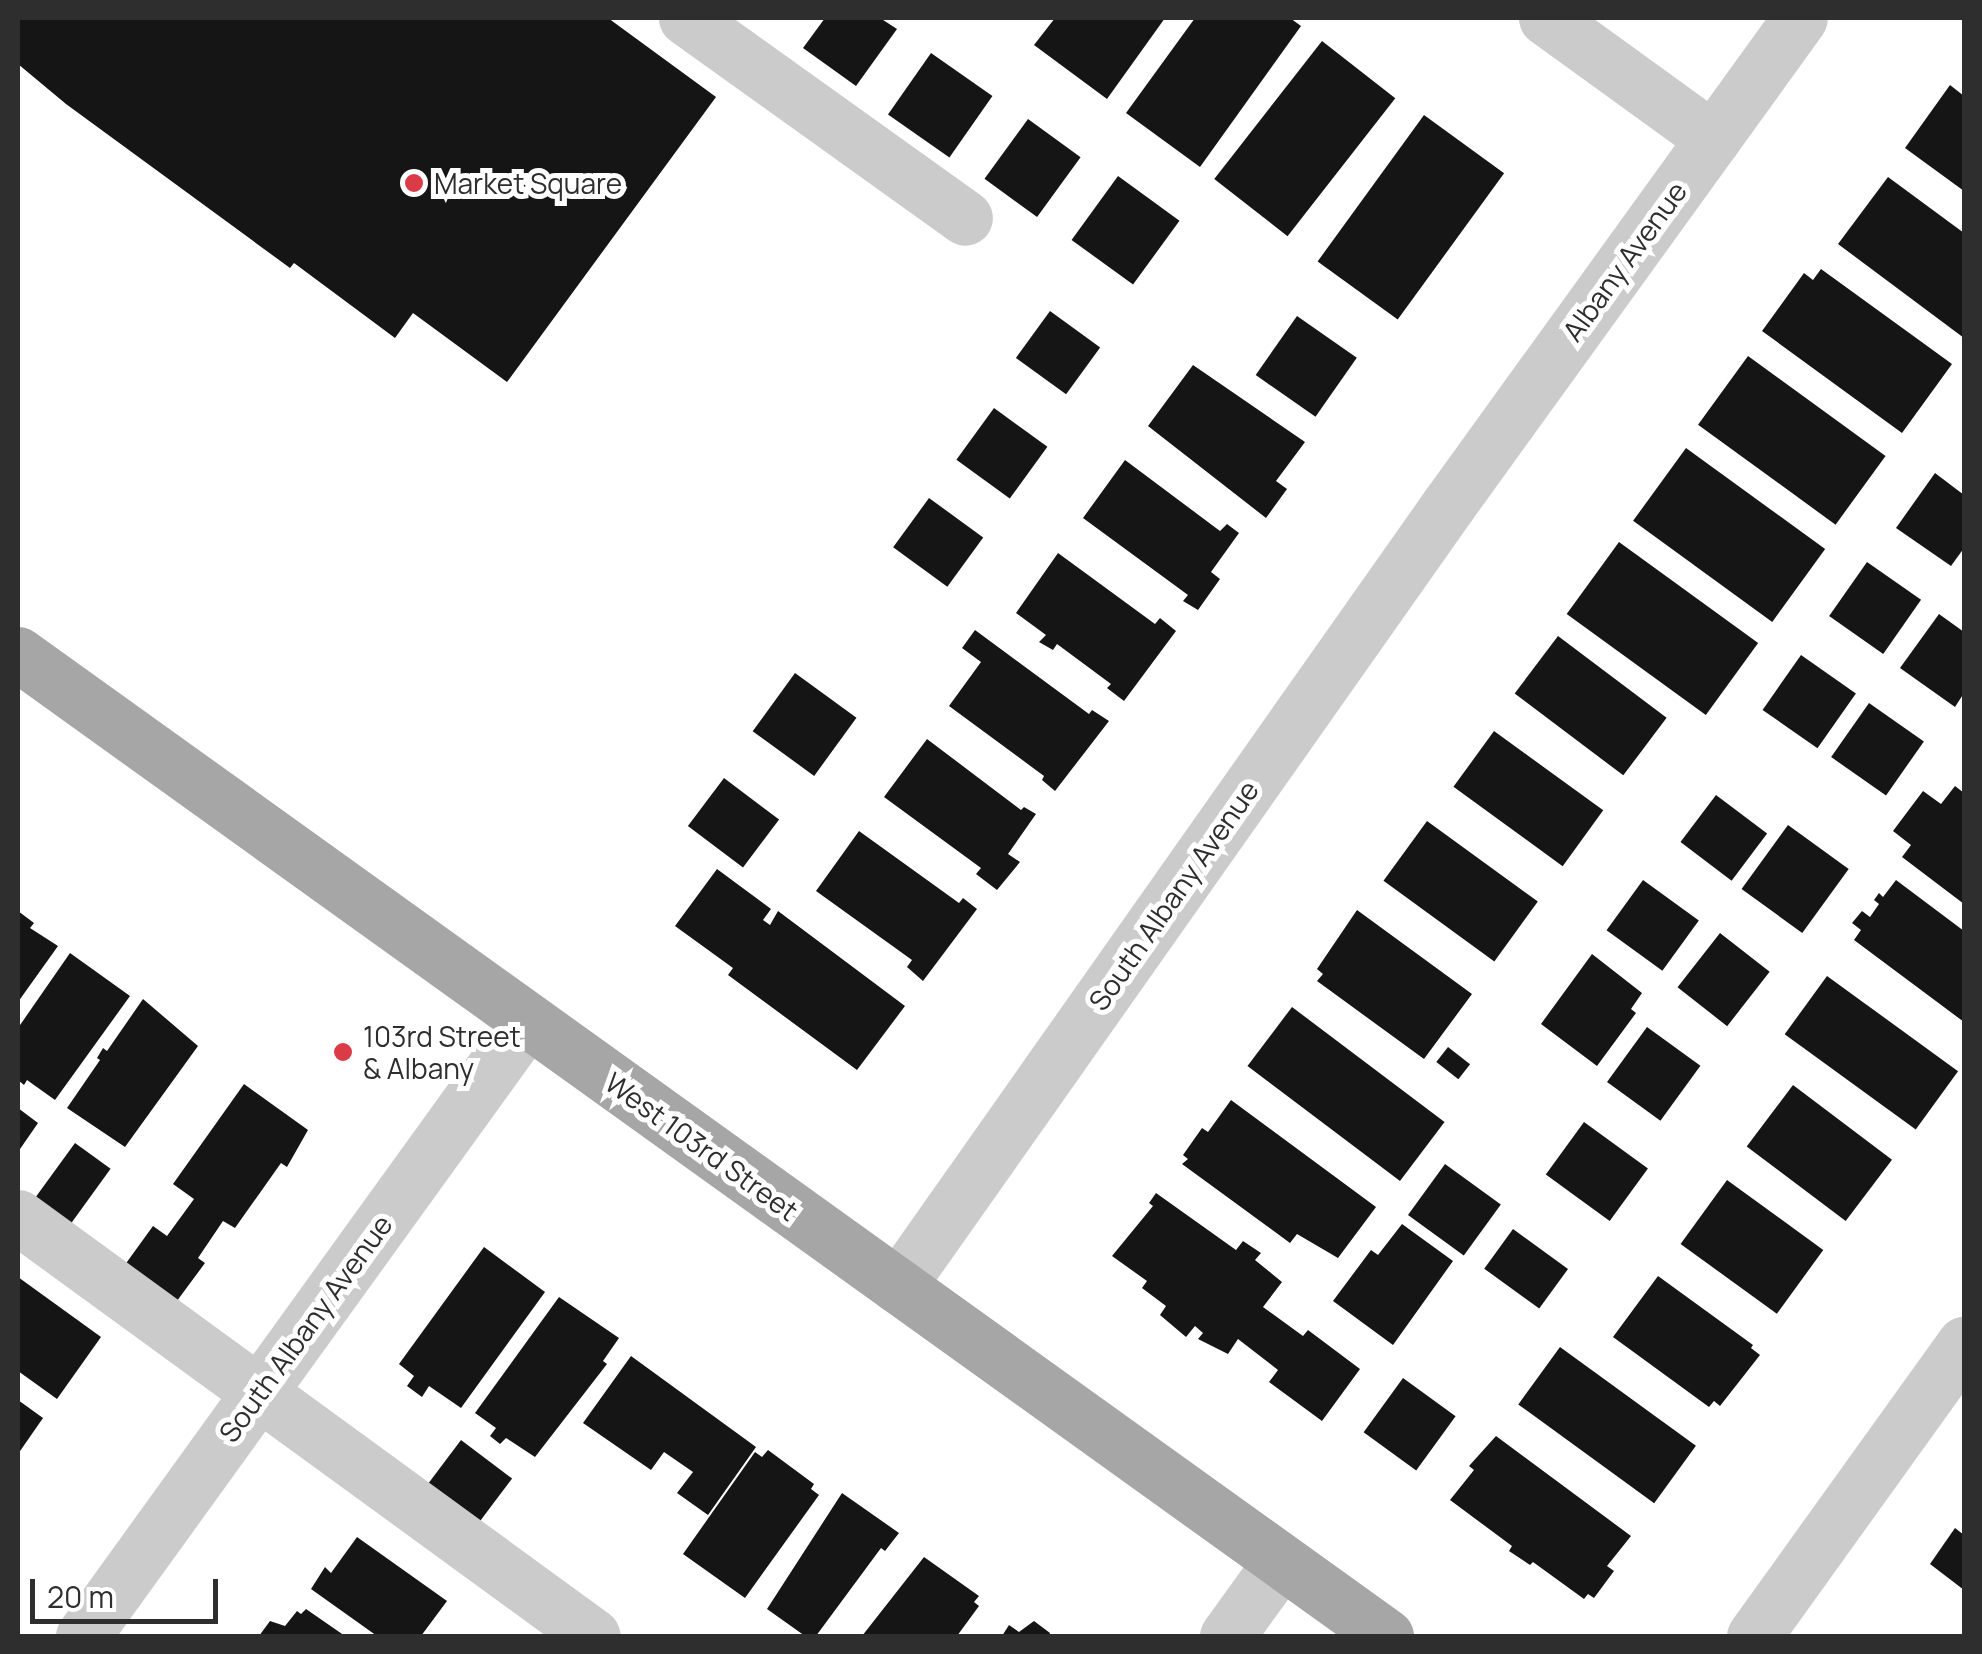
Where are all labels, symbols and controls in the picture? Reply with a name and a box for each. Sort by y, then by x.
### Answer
place label: Market Square [434,166,622,200]
marker: Market Square [403,172,425,194]
street label: Albany Avenue [1555,175,1693,347]
street label: South Albany Avenue [1081,774,1265,1016]
place label: 103rd Street & Albany [363,1019,521,1085]
marker: 103rd Street & Albany [332,1041,354,1063]
street label: West 103rd Street [599,1065,805,1227]
street label: South Albany Avenue [211,1208,399,1448]
scale bar [35,1559,222,1621]
text: 20 m [47,1576,114,1617]

